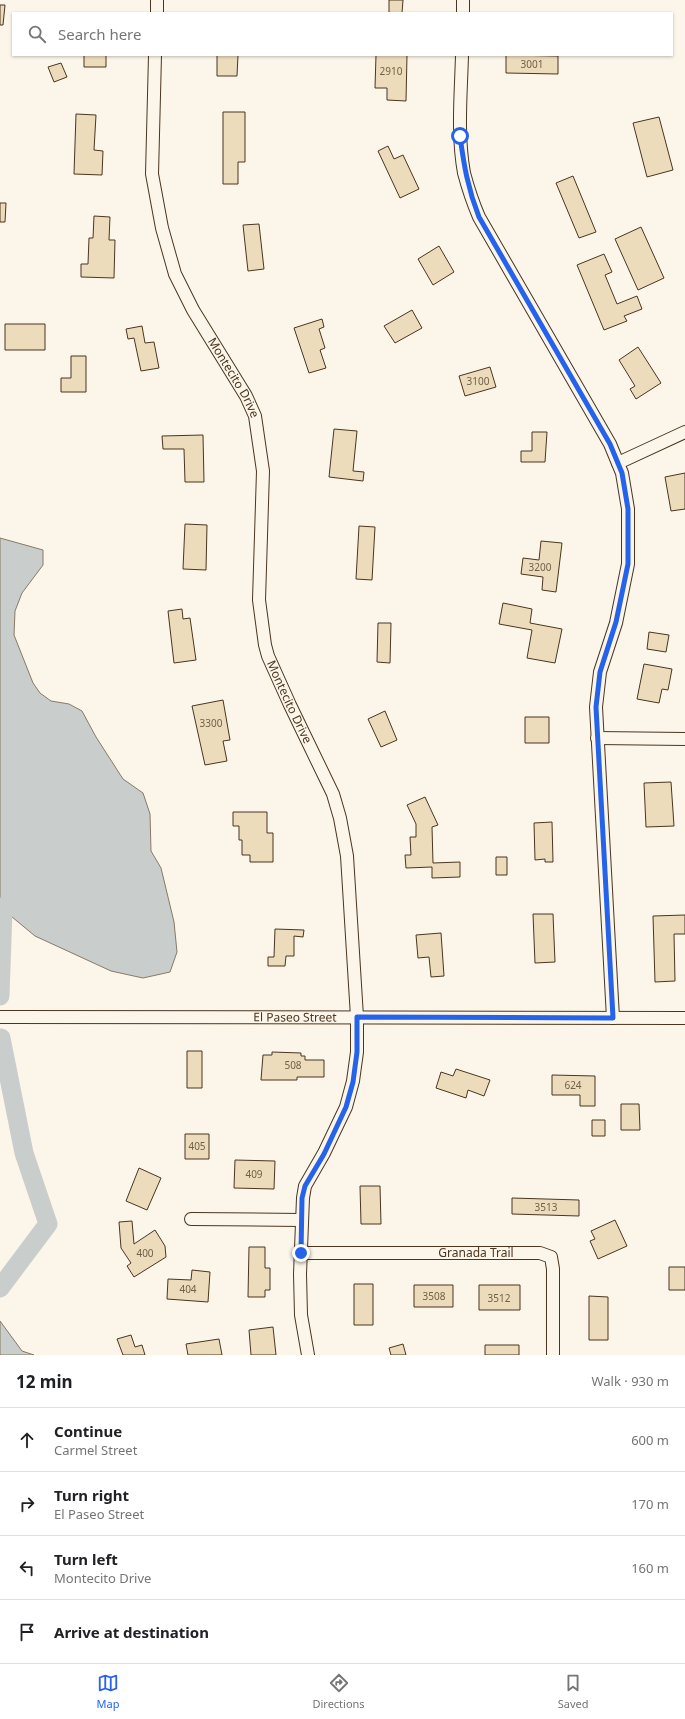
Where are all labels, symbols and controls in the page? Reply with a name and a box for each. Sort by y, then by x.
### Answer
search box [12,12,673,56]
icon: search [26,23,48,45]
text: Search here [58,24,141,44]
house number: 3001 [521,57,543,71]
house number: 2910 [380,64,403,78]
route start [451,127,469,145]
street label: Montecito Drive [204,334,264,420]
house number: 3100 [467,374,490,388]
house number: 3200 [529,560,552,574]
street label: Montecito Drive [263,657,316,746]
house number: 3300 [200,716,223,730]
street label: El Paseo Street [253,1008,337,1025]
house number: 508 [284,1058,302,1072]
house number: 624 [564,1078,582,1092]
house number: 405 [188,1139,206,1153]
house number: 409 [245,1167,263,1181]
house number: 3513 [535,1200,558,1214]
route end [292,1244,310,1262]
street label: Granada Trail [438,1244,514,1261]
house number: 400 [136,1246,154,1260]
house number: 404 [179,1282,197,1296]
house number: 3508 [423,1289,446,1303]
house number: 3512 [488,1291,511,1305]
text: 12 min [16,1370,73,1393]
text: Walk · 930 m [591,1372,669,1390]
text: Continue [54,1421,122,1441]
icon: ahead [16,1429,38,1451]
text: 600 m [631,1431,669,1449]
text: Carmel Street [54,1441,137,1459]
text: Turn right [54,1485,129,1505]
icon: right [16,1493,38,1515]
text: 170 m [631,1495,669,1513]
text: El Paseo Street [54,1505,144,1523]
text: Turn left [54,1549,118,1569]
icon: left [16,1557,38,1579]
text: 160 m [631,1559,669,1577]
text: Montecito Drive [54,1569,151,1587]
icon: arrive [16,1621,38,1643]
text: Arrive at destination [54,1622,209,1642]
tab: Map [97,1672,119,1711]
tab: Directions [312,1672,365,1711]
tab: Saved [558,1672,588,1711]

